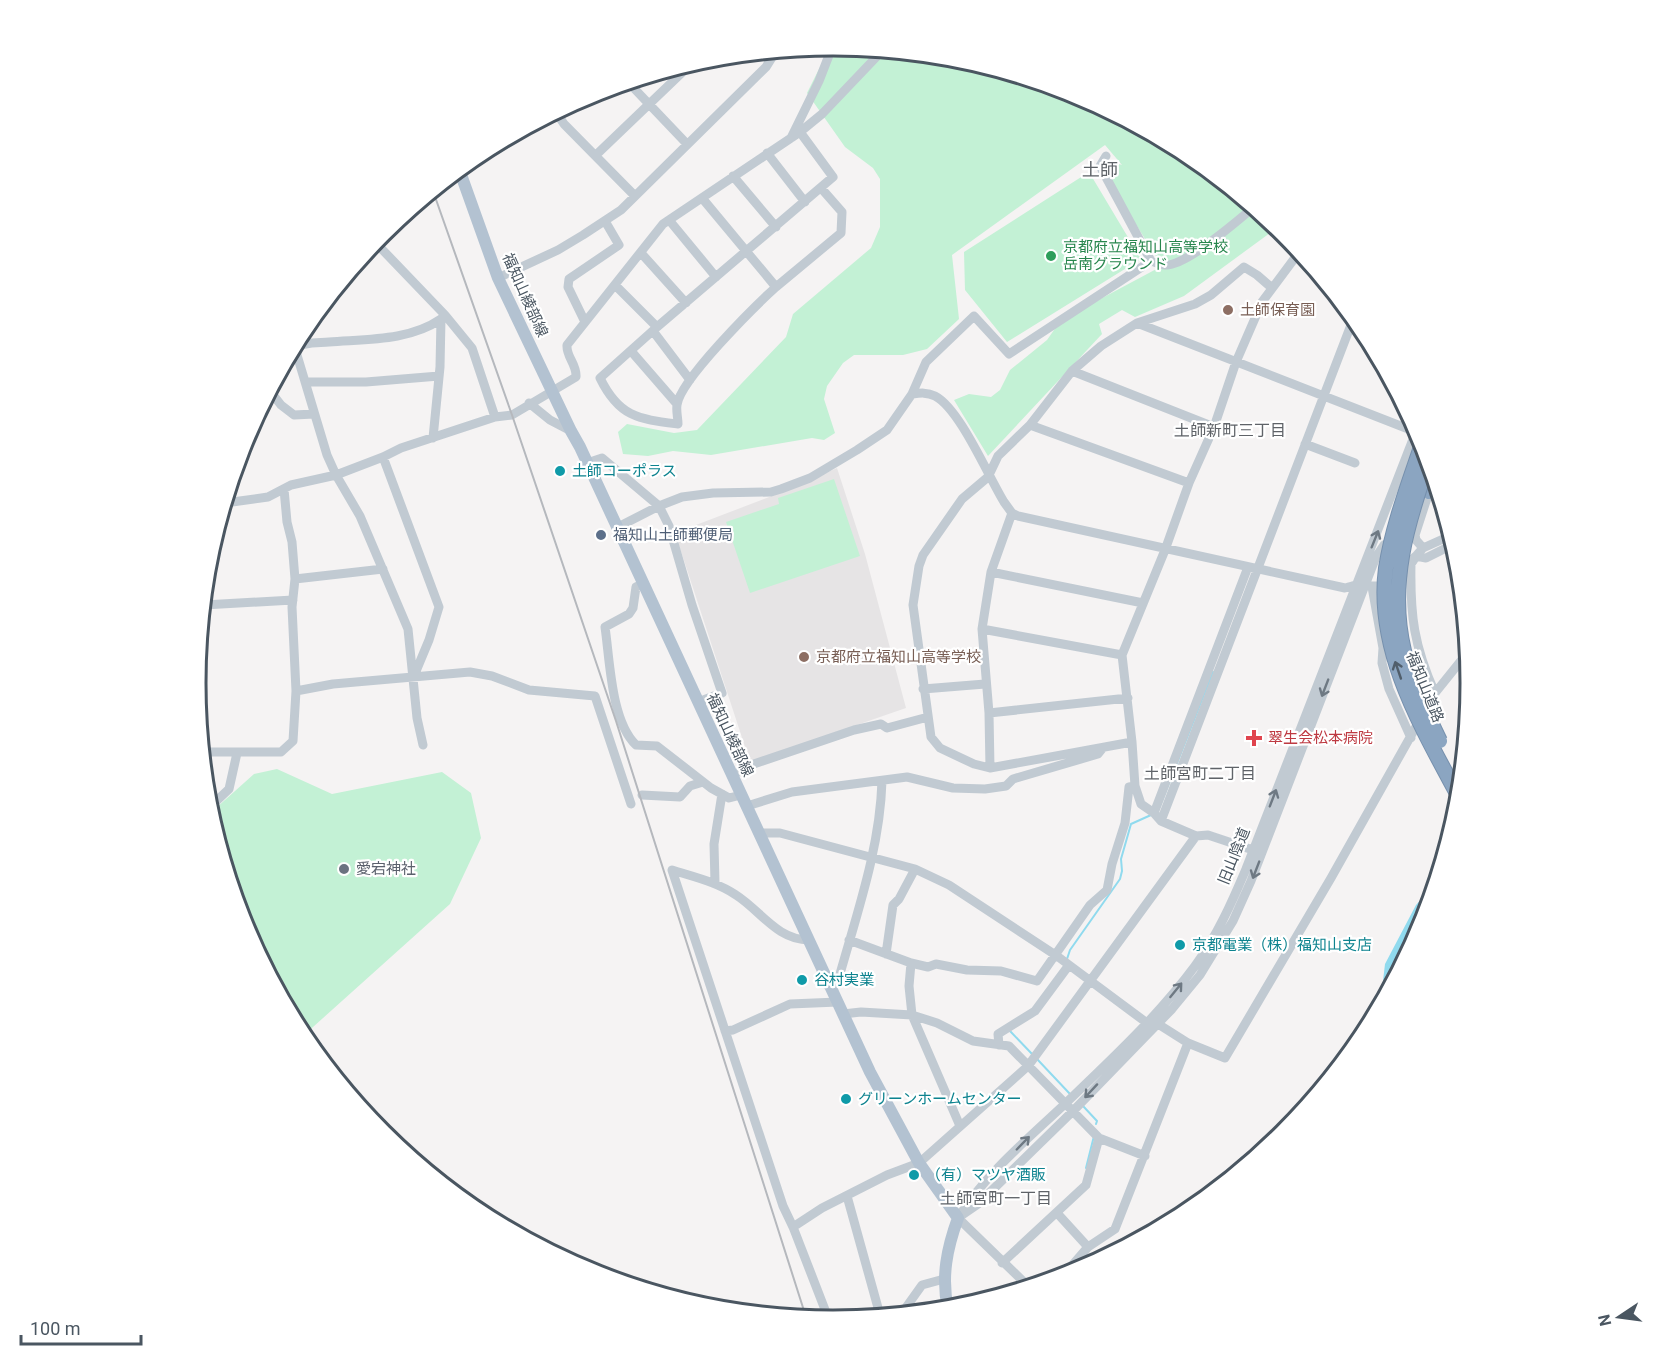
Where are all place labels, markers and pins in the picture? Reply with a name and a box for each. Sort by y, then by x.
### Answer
place label: 京都府立福知山高等学校 岳南グラウンド [1063,238,1228,273]
marker: 京都府立福知山高等学校 岳南グラウンド [1044,249,1058,263]
place label: 土師保育園 [1240,301,1315,319]
marker: 土師保育園 [1221,303,1235,317]
place label: 土師コーポラス [572,462,677,480]
marker: 土師コーポラス [553,464,567,478]
place label: 福知山土師郵便局 [613,526,733,544]
marker: 福知山土師郵便局 [594,528,608,542]
place label: 京都府立福知山高等学校 [816,648,981,666]
marker: 京都府立福知山高等学校 [797,650,811,664]
marker: 翠生会松本病院 [1245,729,1263,747]
place label: 翠生会松本病院 [1268,729,1373,747]
place label: 愛宕神社 [356,860,416,878]
marker: 愛宕神社 [337,862,351,876]
place label: 京都電業（株）福知山支店 [1192,936,1372,954]
marker: 京都電業（株）福知山支店 [1173,938,1187,952]
place label: 谷村実業 [814,971,874,989]
marker: 谷村実業 [795,973,809,987]
place label: グリーンホームセンター [858,1090,1022,1108]
marker: グリーンホームセンター [839,1092,853,1106]
place label: （有）マツヤ酒販 [926,1166,1046,1184]
marker: （有）マツヤ酒販 [907,1168,921,1182]

